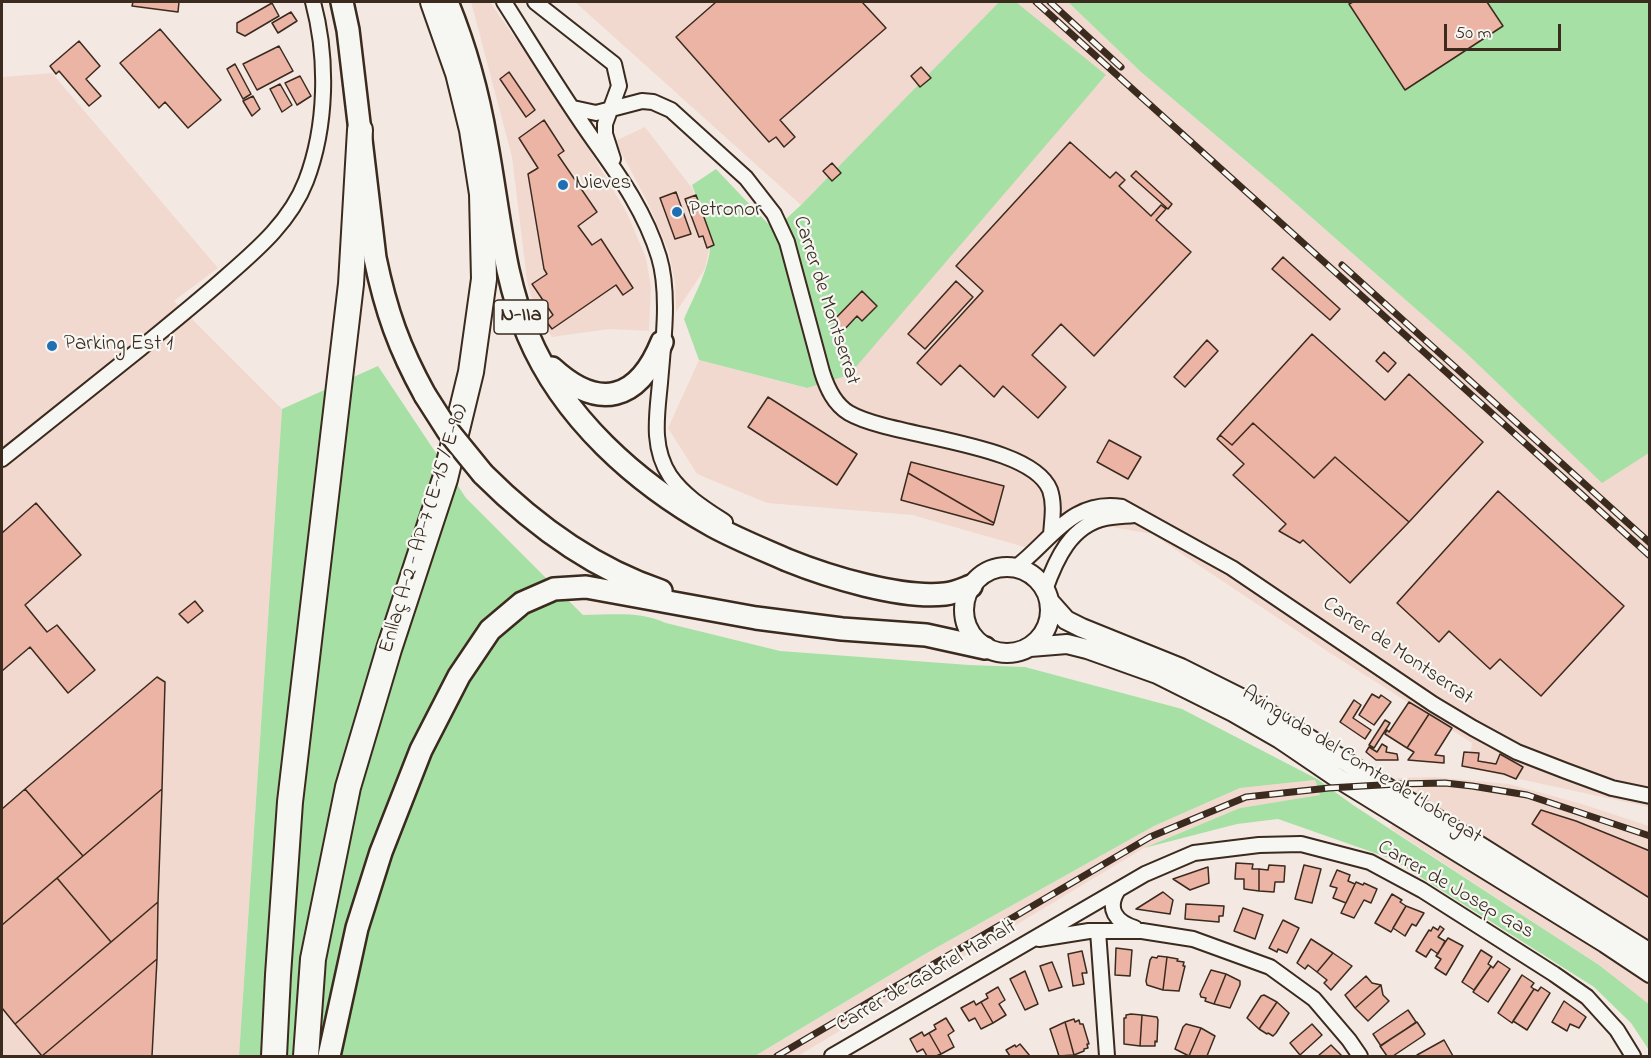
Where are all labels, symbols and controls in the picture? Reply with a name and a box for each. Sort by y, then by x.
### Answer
scale bar [1447,12,1564,50]
text: 50 m [1455,21,1492,47]
place label: Nieves [575,172,631,198]
marker: Nieves [556,178,570,192]
place label: Petronor [689,199,762,225]
marker: Petronor [670,205,684,219]
street label: Carrer de Montserrat [786,213,864,389]
road number: N-IIa [494,300,548,334]
place label: Parking Est 1 [64,333,173,359]
marker: Parking Est 1 [45,339,59,353]
street label: Enllaç A-2 - AP-7 (E-15 / E-90) [375,402,475,656]
street label: Carrer de Montserrat [1317,592,1477,712]
street label: Avinguda del Comte de Llobregat [1236,682,1486,850]
street label: Carrer de Josep Gas [1372,836,1538,946]
street label: Carrer de Gabriel Manalt [832,915,1022,1039]

